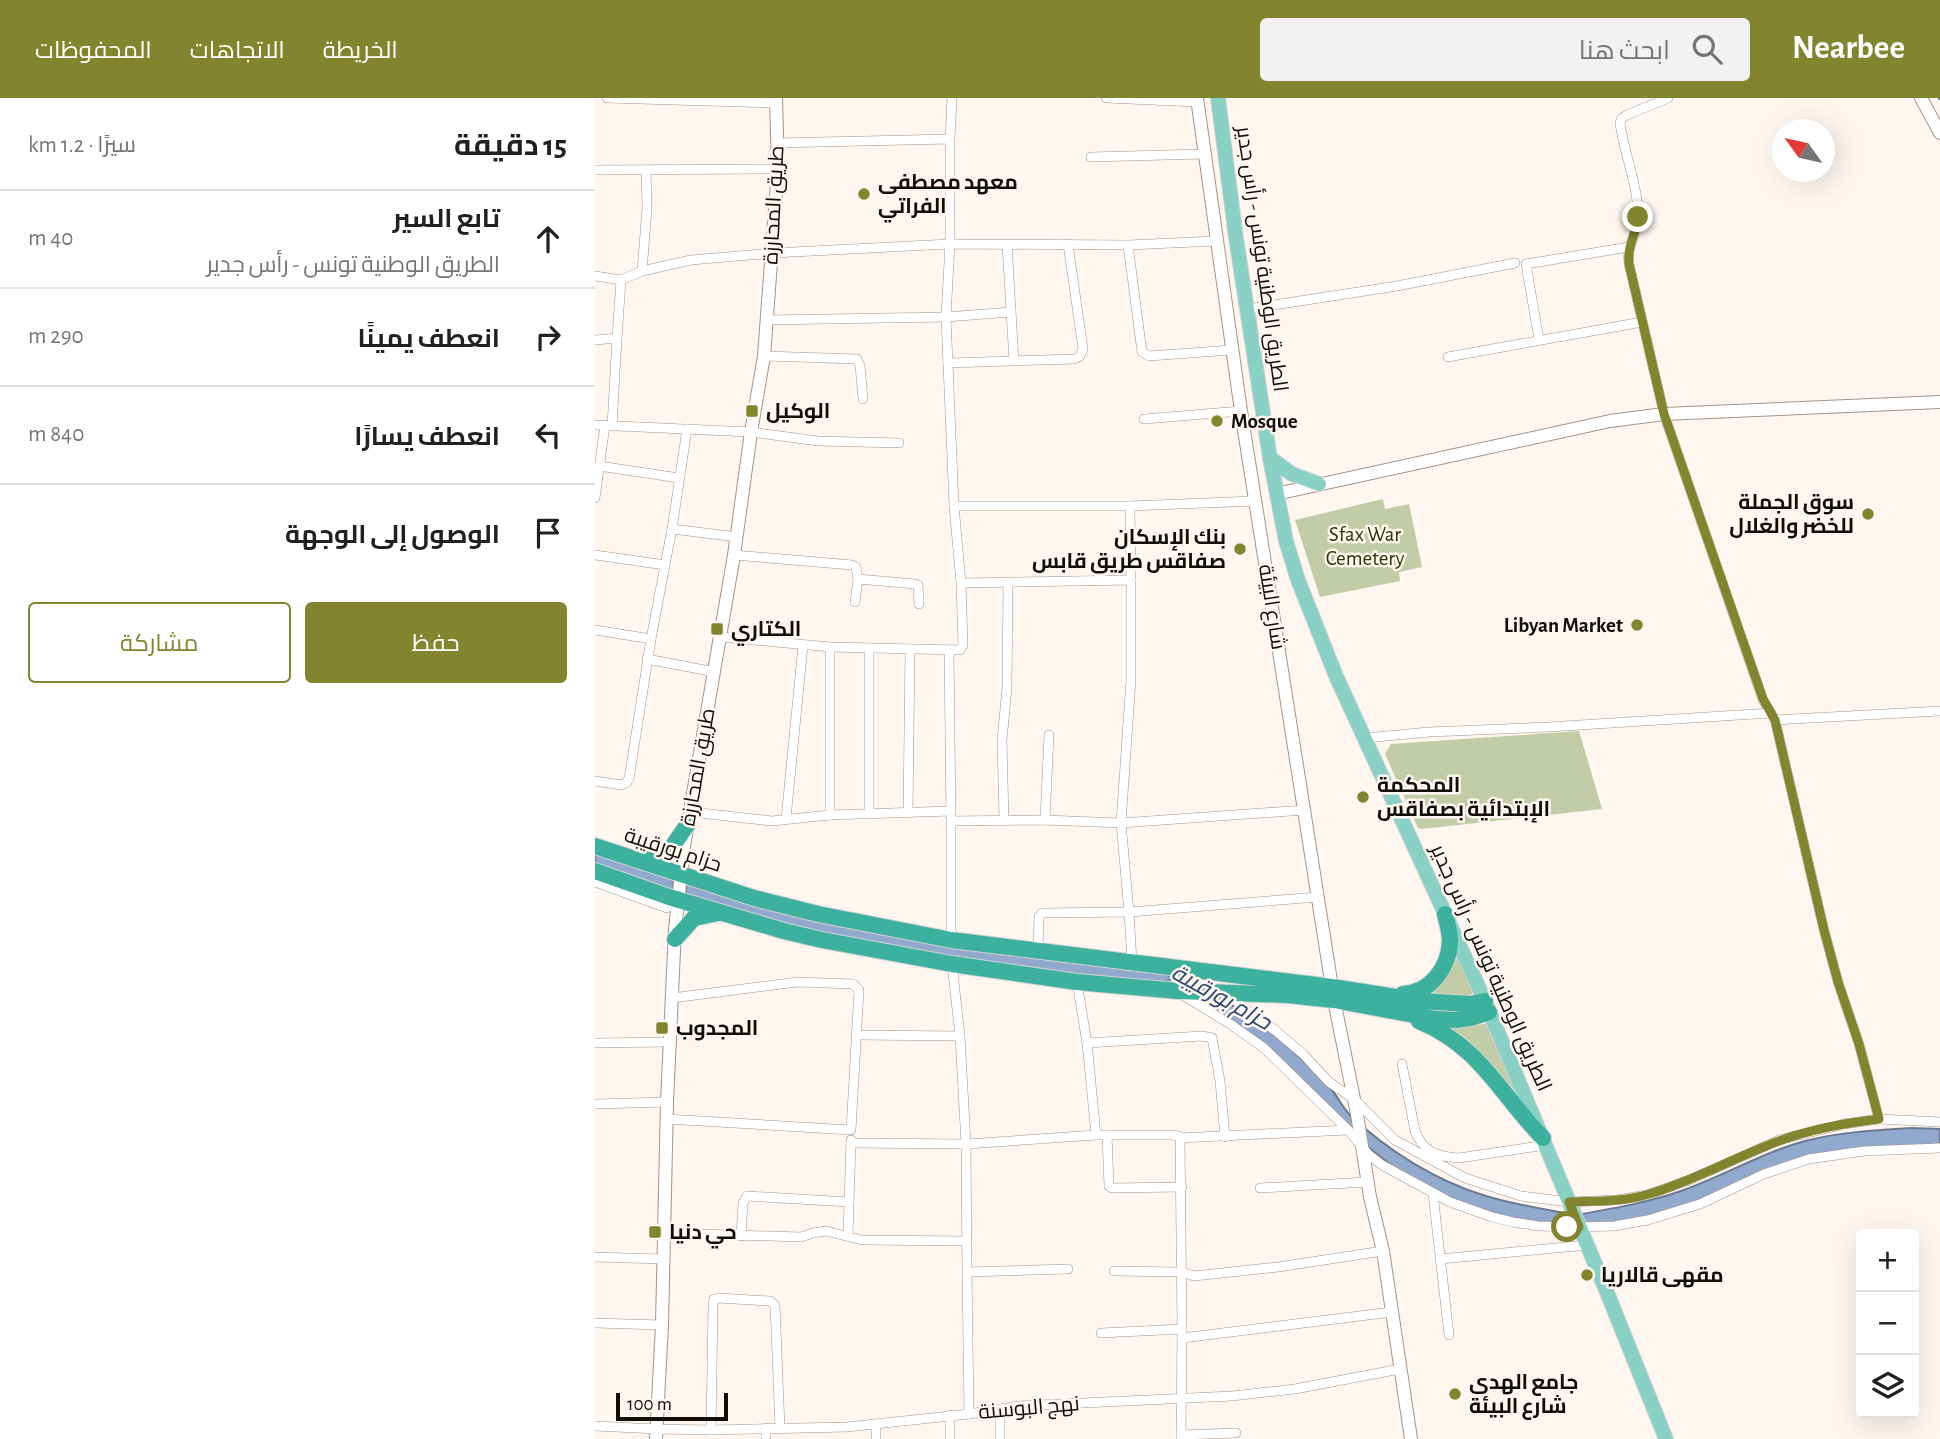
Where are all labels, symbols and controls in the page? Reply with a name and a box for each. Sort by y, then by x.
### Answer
search box [1260,18,1750,81]
icon: search [1688,30,1726,68]
text: Nearbee [1792,32,1905,65]
text: ابحث هنا [1579,38,1670,64]
text: المحفوظات [35,39,152,63]
text: الاتجاهات [190,39,285,63]
text: الخريطة [323,39,398,63]
north arrow [1772,119,1835,182]
street label: الطريق الوطنية تونس - رأس جدير [1231,123,1294,393]
text: 15 دقيقة [454,131,567,161]
text: سيرًا · 1.2 km [28,134,136,157]
street label: طريق المحارزة [760,145,790,265]
place label: معهد مصطفى الفراتي [878,172,1018,223]
marker: معهد مصطفى الفراتي [856,186,872,202]
route end [1622,201,1653,232]
text: تابع السير [393,206,500,232]
icon: ahead [529,220,567,258]
text: 40 m [28,227,73,250]
text: الطريق الوطنية تونس - رأس جدير [207,254,500,277]
icon: right [529,318,567,356]
text: 290 m [28,325,84,348]
text: انعطف يمينًا [357,326,500,352]
place label: الوكيل [766,401,830,424]
marker: الوكيل [744,403,760,419]
place label: Mosque [1231,411,1298,432]
marker: Mosque [1209,413,1225,429]
icon: left [529,416,567,454]
text: 840 m [28,423,84,446]
text: انعطف يسارًا [354,424,500,450]
place label: سوق الجملة للخضر والغلال [1729,492,1854,539]
marker: سوق الجملة للخضر والغلال [1860,506,1876,522]
icon: arrive [529,514,567,552]
text: الوصول إلى الوجهة [285,522,500,548]
park label: Sfax War Cemetery [1326,524,1404,569]
place label: بنك الإسكان صفاقس طريق قابس [1032,527,1226,574]
marker: بنك الإسكان صفاقس طريق قابس [1232,541,1248,557]
street label: شارع البيئة [1252,563,1289,652]
button: مشاركة [28,602,291,683]
button: حفظ [305,602,567,683]
place label: Libyan Market [1504,615,1623,636]
marker: Libyan Market [1629,617,1645,633]
place label: الكتاري [731,619,801,646]
marker: الكتاري [709,621,725,637]
street label: طريق المحارزة [677,706,721,828]
place label: المحكمة الإبتدائية بصفاقس [1377,775,1550,823]
marker: المحكمة الإبتدائية بصفاقس [1355,789,1371,805]
street label: حزام بورقيبة [621,824,724,878]
street label: الطريق الوطنية تونس - رأس جدير [1425,839,1558,1095]
water label: حزام بورقيبة [1166,961,1276,1038]
place label: المجدوب [676,1018,758,1041]
marker: المجدوب [654,1020,670,1036]
route start [1551,1211,1582,1242]
place label: حي دنيا [669,1222,737,1249]
marker: حي دنيا [647,1224,663,1240]
map controls [1856,1229,1919,1418]
button: + [1856,1229,1919,1292]
place label: مقهى قالاريا [1601,1265,1724,1288]
marker: مقهى قالاريا [1579,1267,1595,1283]
button: − [1856,1292,1919,1355]
button: layers [1856,1355,1919,1418]
place label: جامع الهدى شارع البيئة [1469,1372,1578,1420]
marker: جامع الهدى شارع البيئة [1447,1386,1463,1402]
scale bar [616,1390,728,1422]
street label: نهج البوسنة [978,1393,1081,1426]
text: 100 m [627,1395,672,1414]

